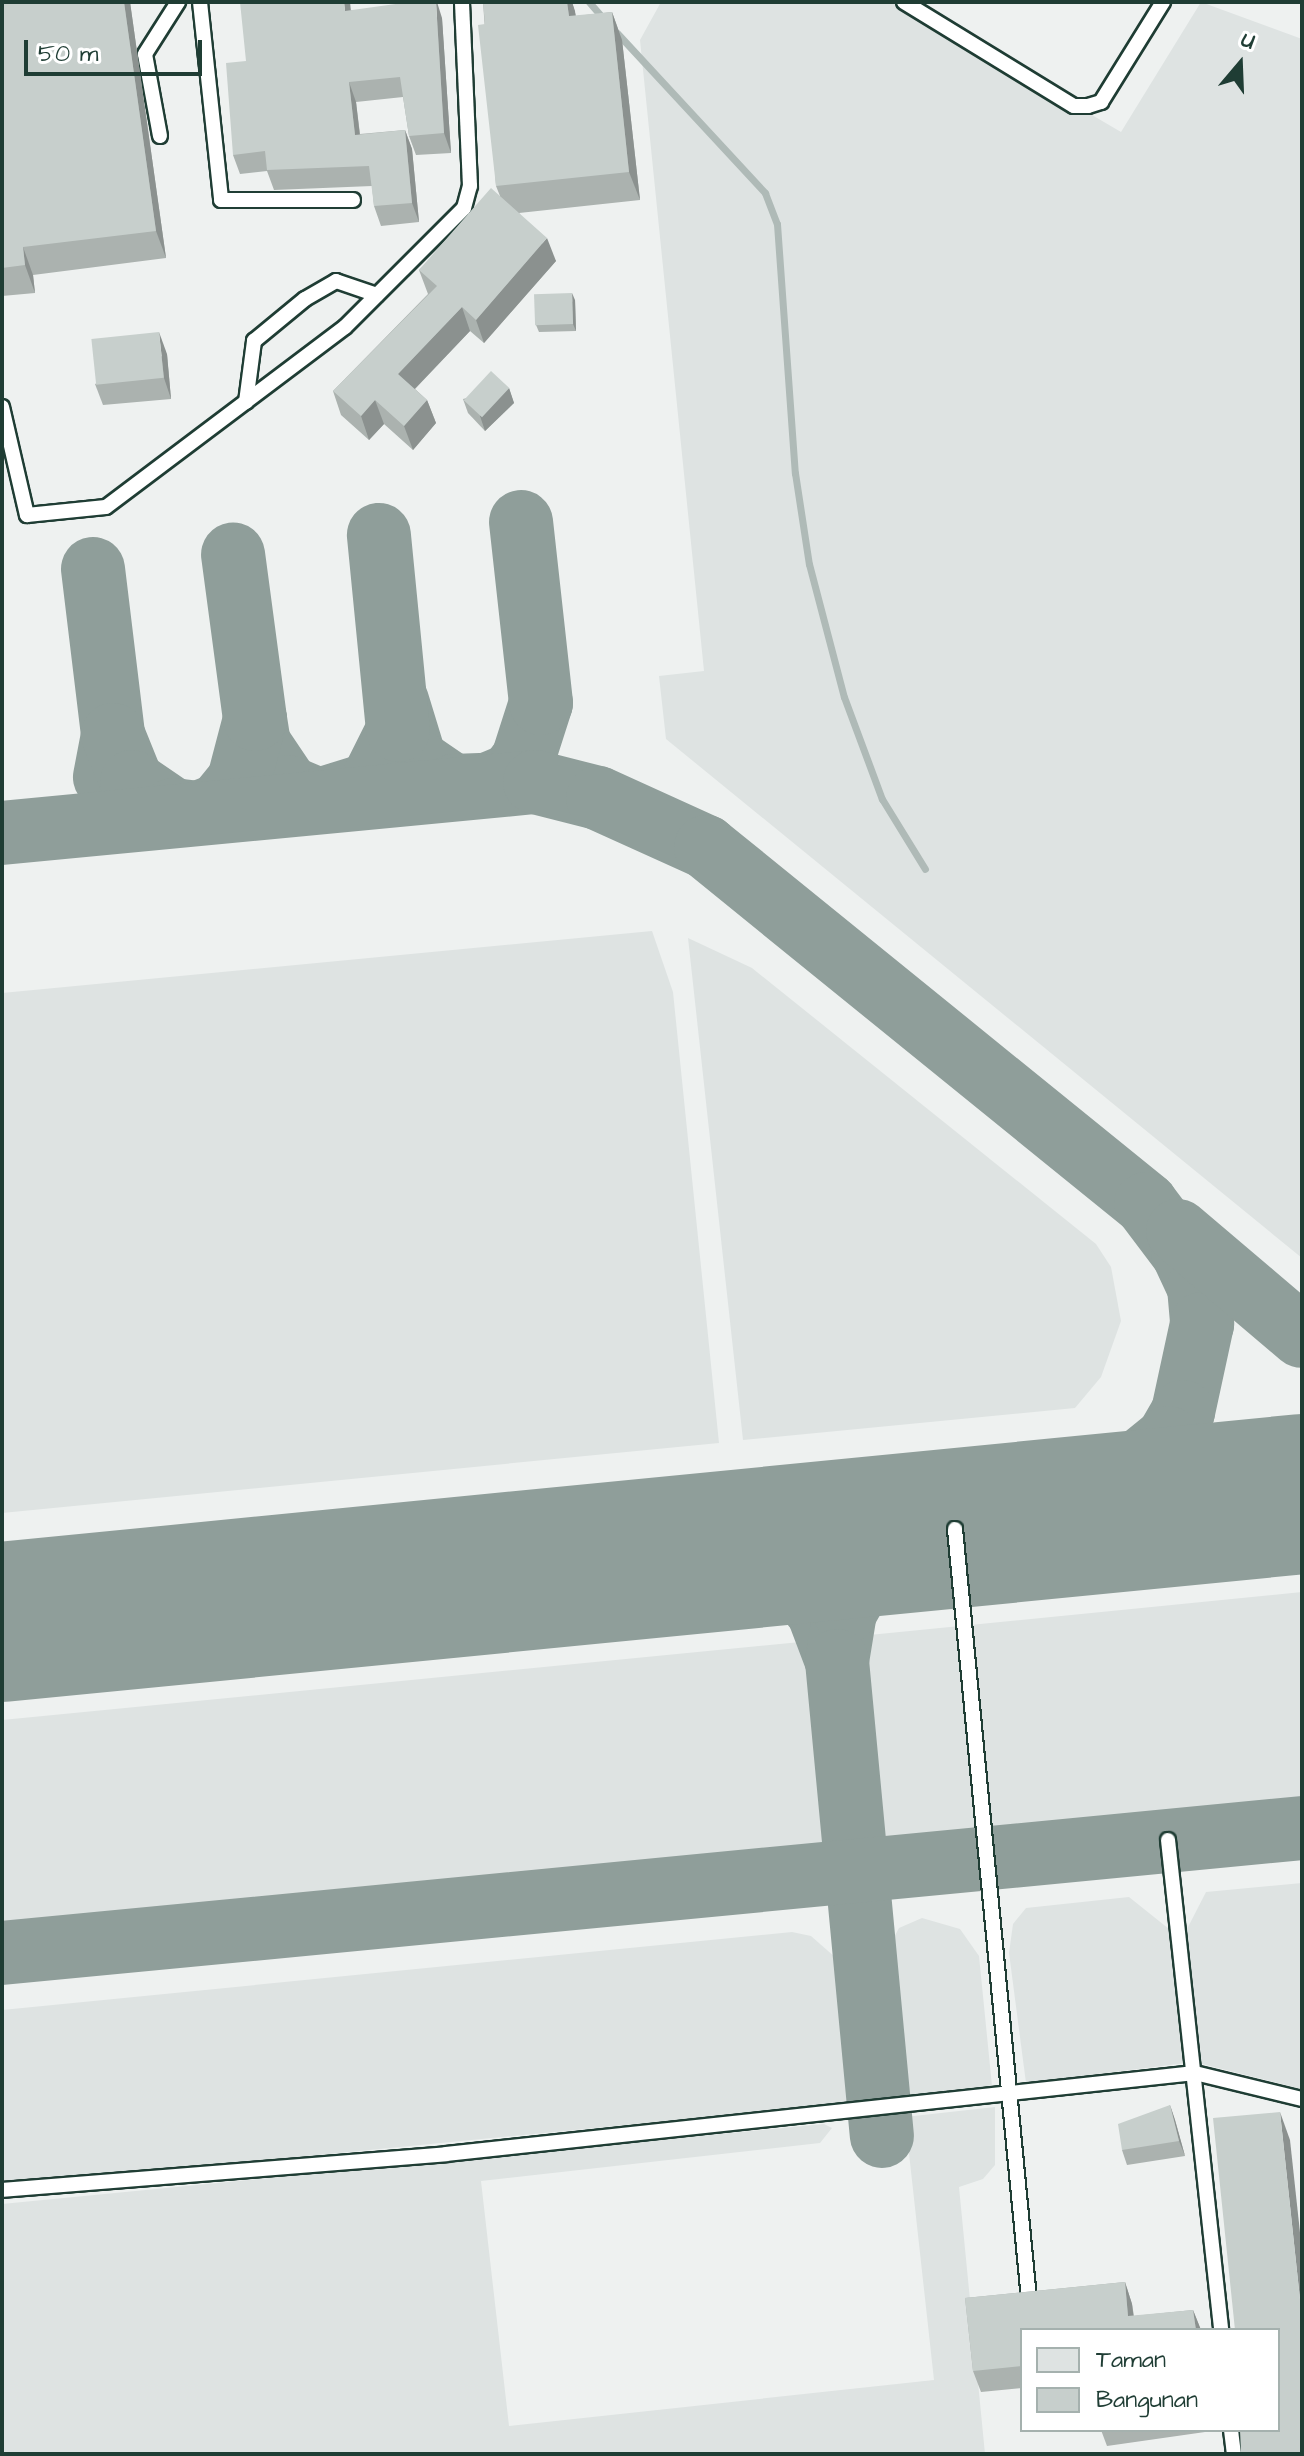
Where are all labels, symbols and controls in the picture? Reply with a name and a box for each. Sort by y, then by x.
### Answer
scale bar [28,24,206,74]
north arrow [1200,24,1280,104]
text: U [1237,24,1259,57]
text: 50 m [38,37,98,71]
legend [1020,2328,1280,2432]
text: Taman [1096,2343,1166,2377]
text: Bangunan [1096,2383,1198,2417]

